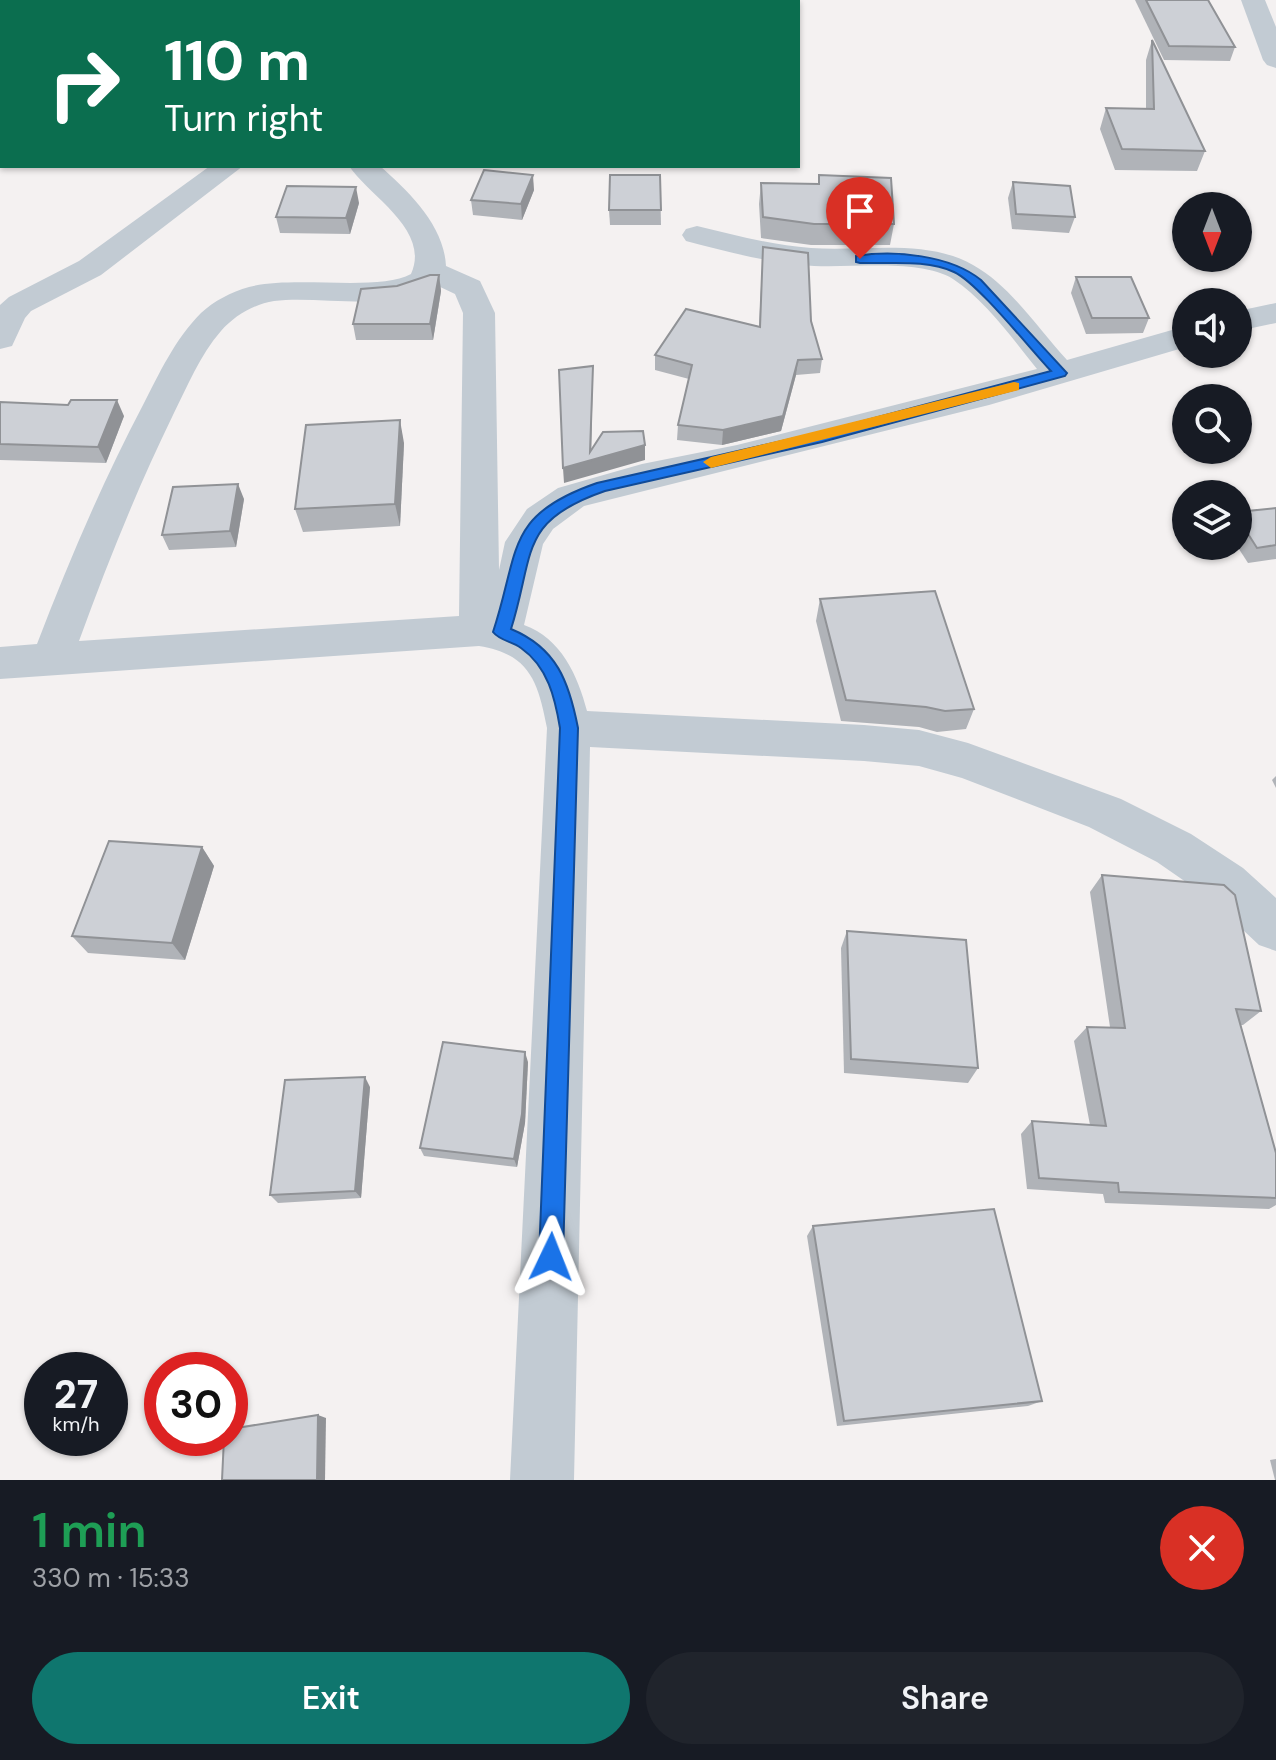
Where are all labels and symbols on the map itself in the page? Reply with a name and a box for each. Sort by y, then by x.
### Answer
pin [826,177,894,259]
north arrow [1172,192,1252,272]
position arrow [509,1215,593,1299]
speed limit sign: 30 [144,1352,248,1456]

